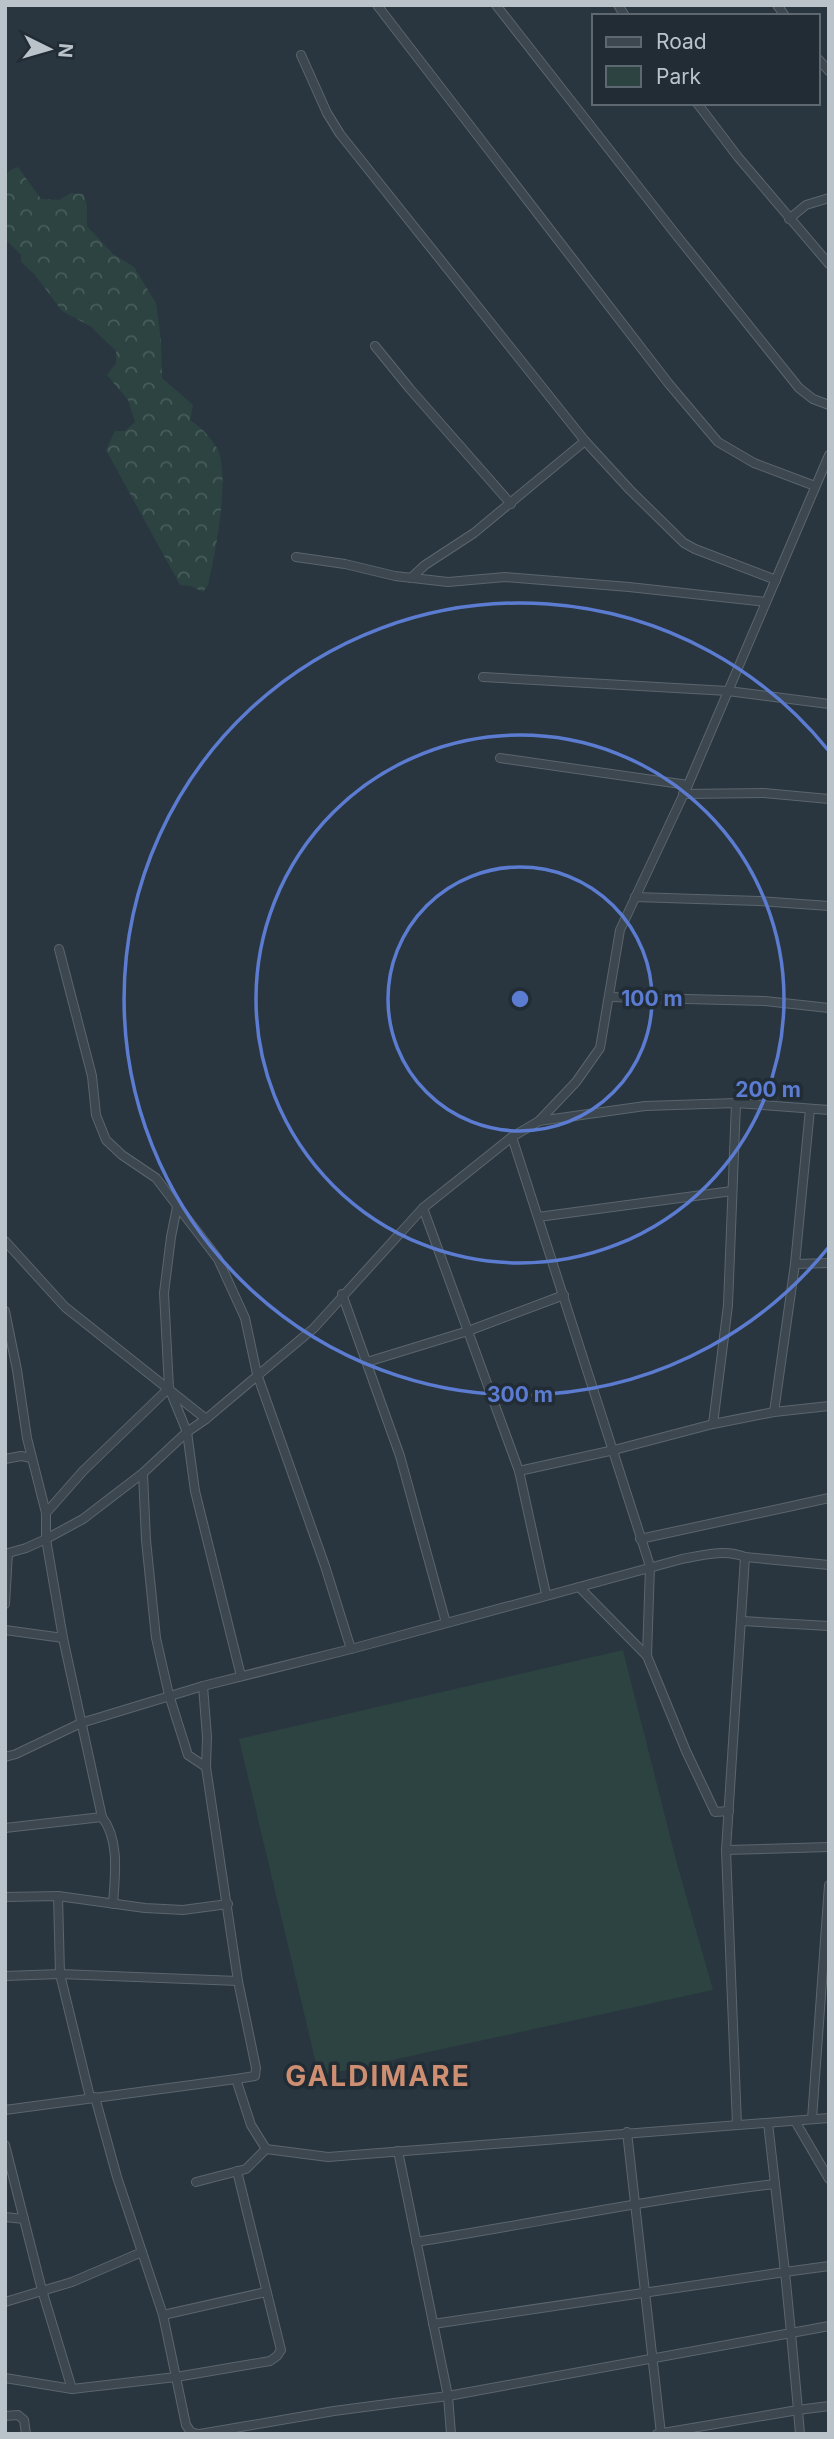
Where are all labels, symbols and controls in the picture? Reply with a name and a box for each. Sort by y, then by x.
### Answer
north arrow [14,14,84,84]
legend [592,14,820,105]
text: Road [656,29,707,54]
text: N [53,42,78,59]
text: Park [656,64,701,89]
text: 100 m [621,986,683,1011]
centre of rings [508,987,532,1011]
text: 200 m [735,1077,801,1102]
text: 300 m [487,1382,553,1407]
district label: GALDIMARE [285,2059,471,2093]

